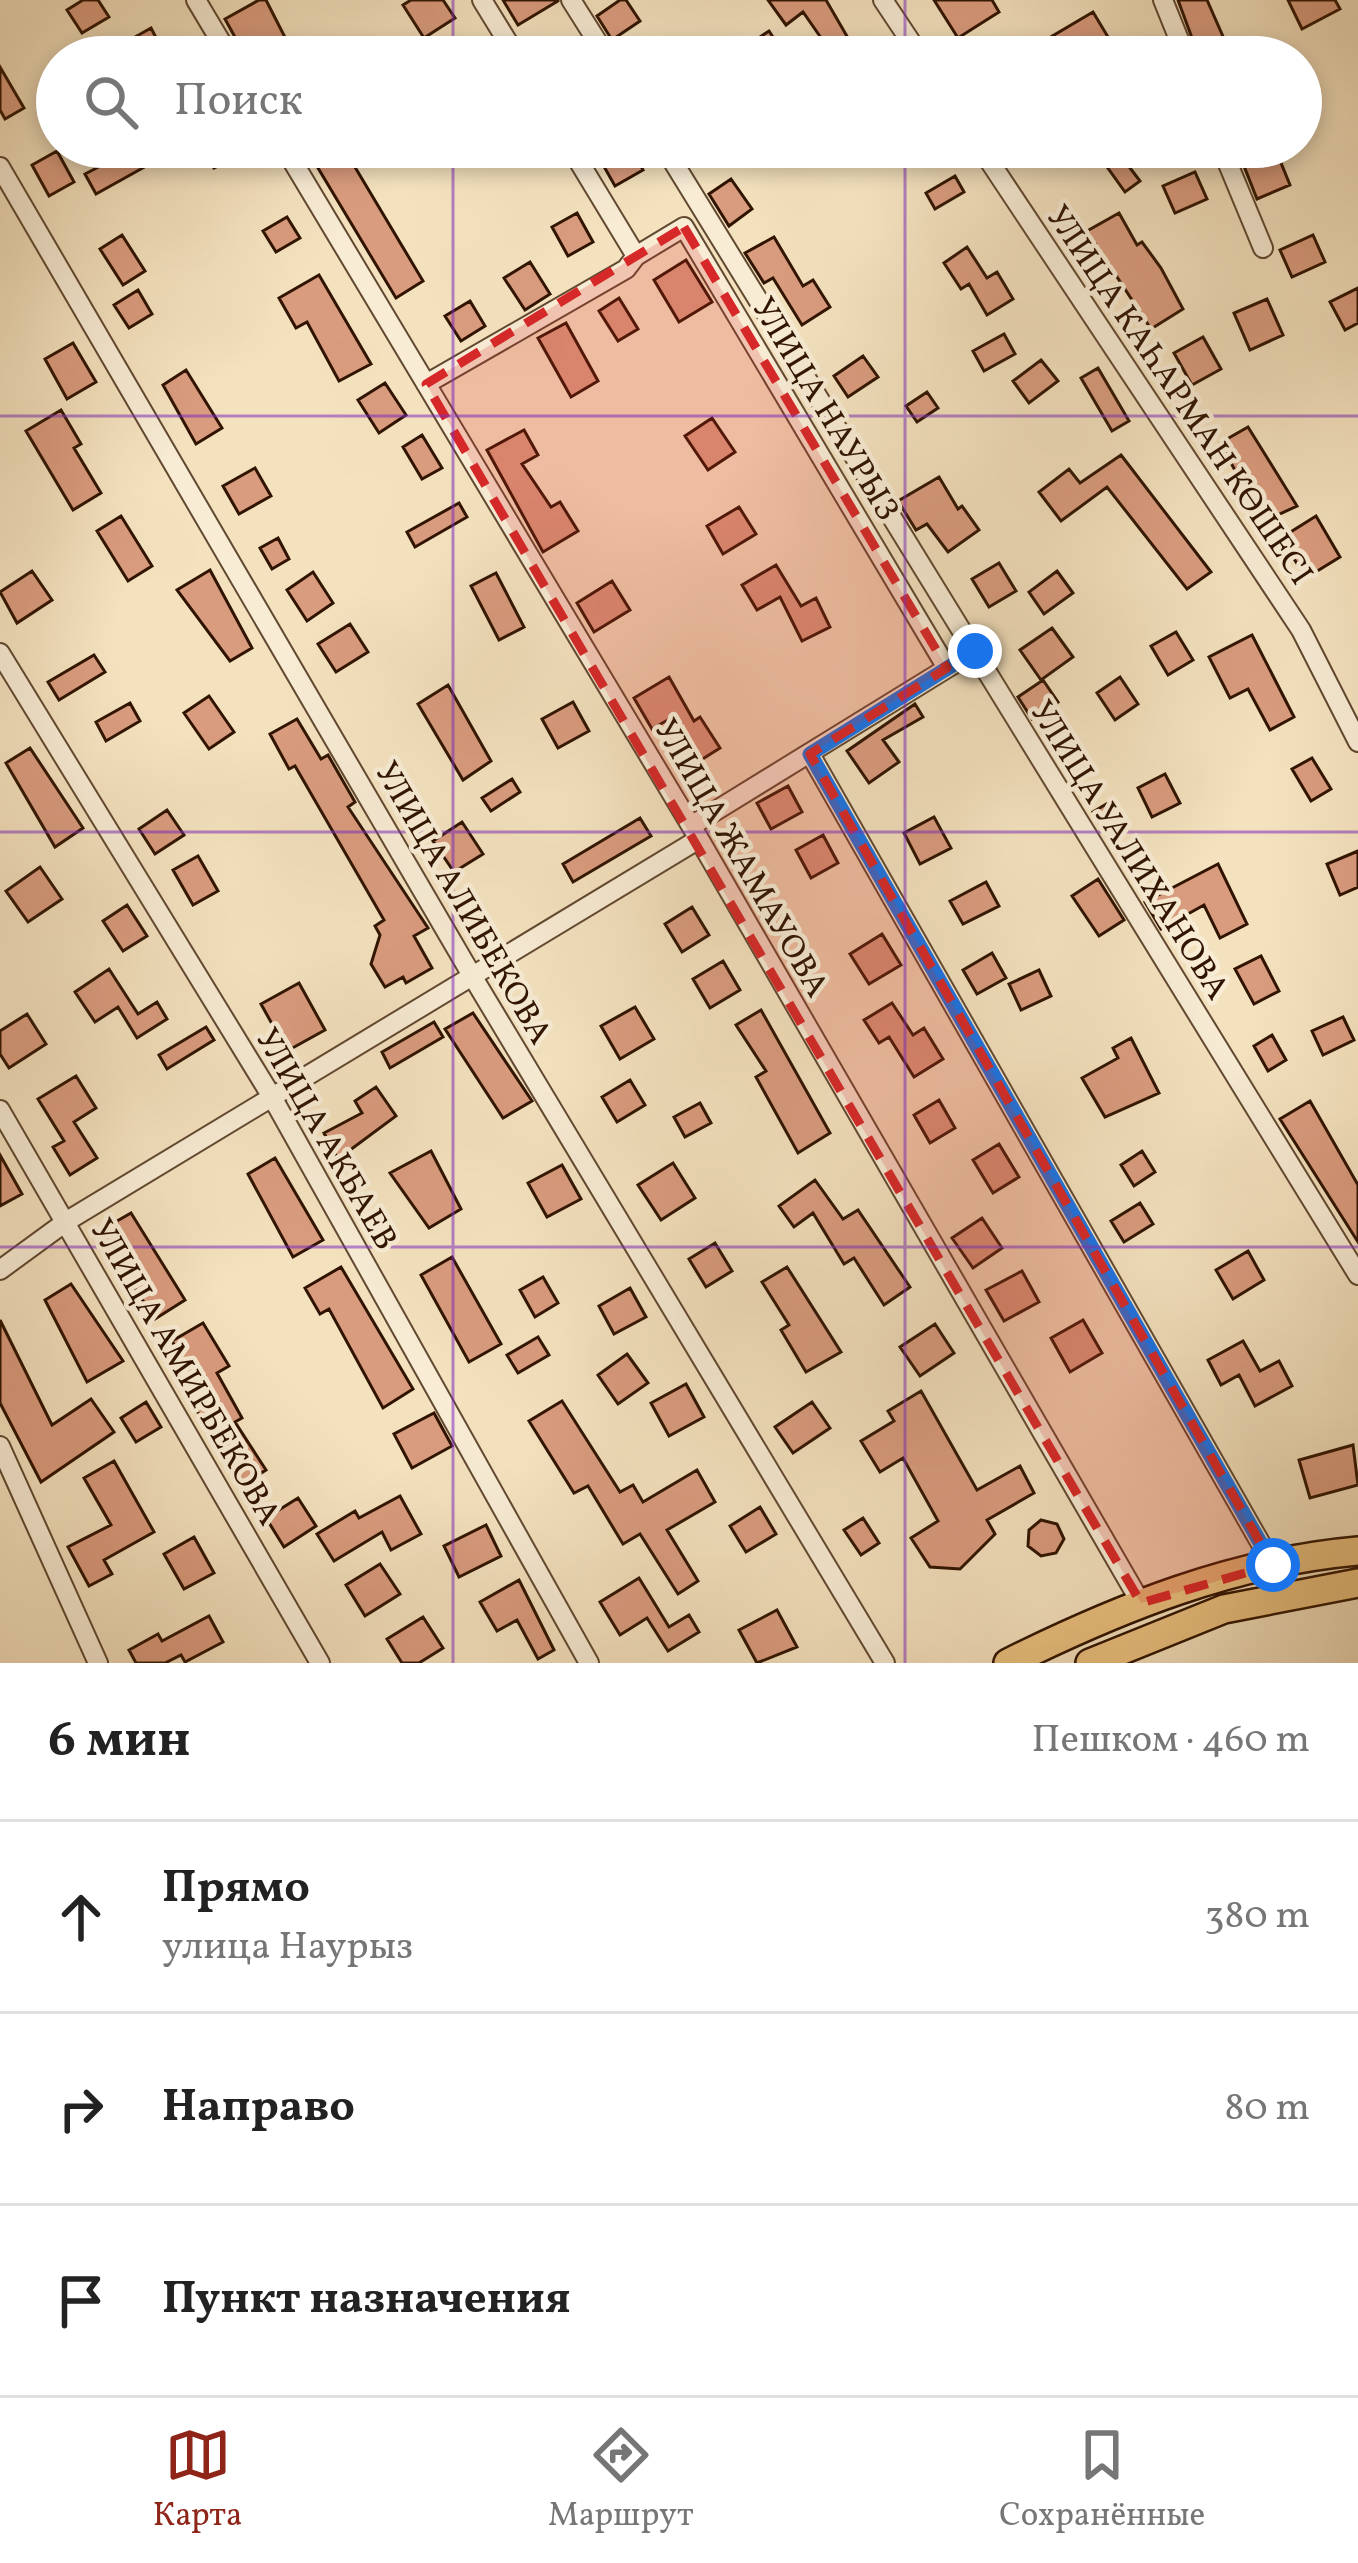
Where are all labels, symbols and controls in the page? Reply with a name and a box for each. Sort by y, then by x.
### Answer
search box [36,36,1322,168]
icon: search [78,69,144,135]
text: Поиск [174,71,303,134]
street label: УЛИЦА КАҺАРМАН КӨШЕСІ [1033,197,1322,595]
street label: УЛИЦА НАУРЫЗ [739,290,909,530]
route end [948,624,1002,678]
street label: УЛИЦА УАЛИХАНОВА [1017,693,1239,1010]
street label: УЛИЦА ЖАМАУОВА [641,711,838,1007]
street label: УЛИЦА АЛИБЕКОВА [362,754,561,1054]
street label: УЛИЦА АКБАЕВ [242,1021,407,1259]
street label: УЛИЦА АМИРБЕКОВА [77,1211,290,1535]
route start [1246,1538,1300,1592]
text: 6 мин [48,1706,190,1777]
text: Пешком · 460 m [1031,1714,1310,1768]
text: Прямо [162,1858,310,1921]
icon: ahead [48,1884,114,1950]
text: 380 m [1204,1890,1310,1944]
text: улица Наурыз [162,1921,413,1975]
icon: right [48,2076,114,2142]
text: Направо [162,2077,355,2140]
text: 80 m [1224,2082,1310,2136]
icon: arrive [48,2268,114,2334]
text: Пункт назначения [162,2269,571,2332]
tab: Карта [153,2422,242,2540]
tab: Маршрут [548,2422,694,2540]
tab: Сохранённые [999,2422,1205,2540]

